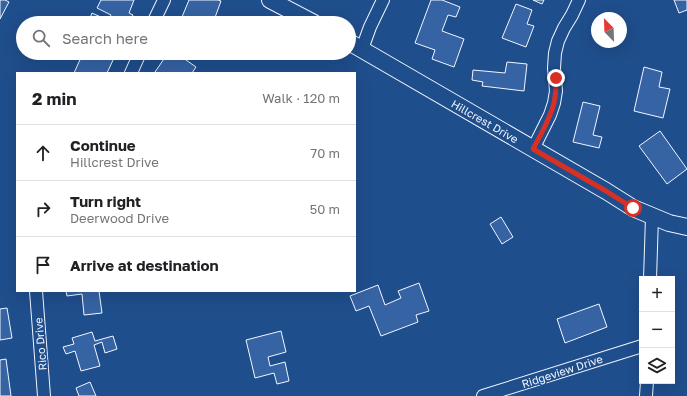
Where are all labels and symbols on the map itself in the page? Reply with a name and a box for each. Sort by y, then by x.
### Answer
north arrow [591,12,627,48]
route end [547,69,565,87]
street label: Hillcrest Drive [449,97,521,145]
route start [624,199,642,217]
street label: Rico Drive [31,317,49,371]
street label: Ridgeview Drive [520,352,604,390]

